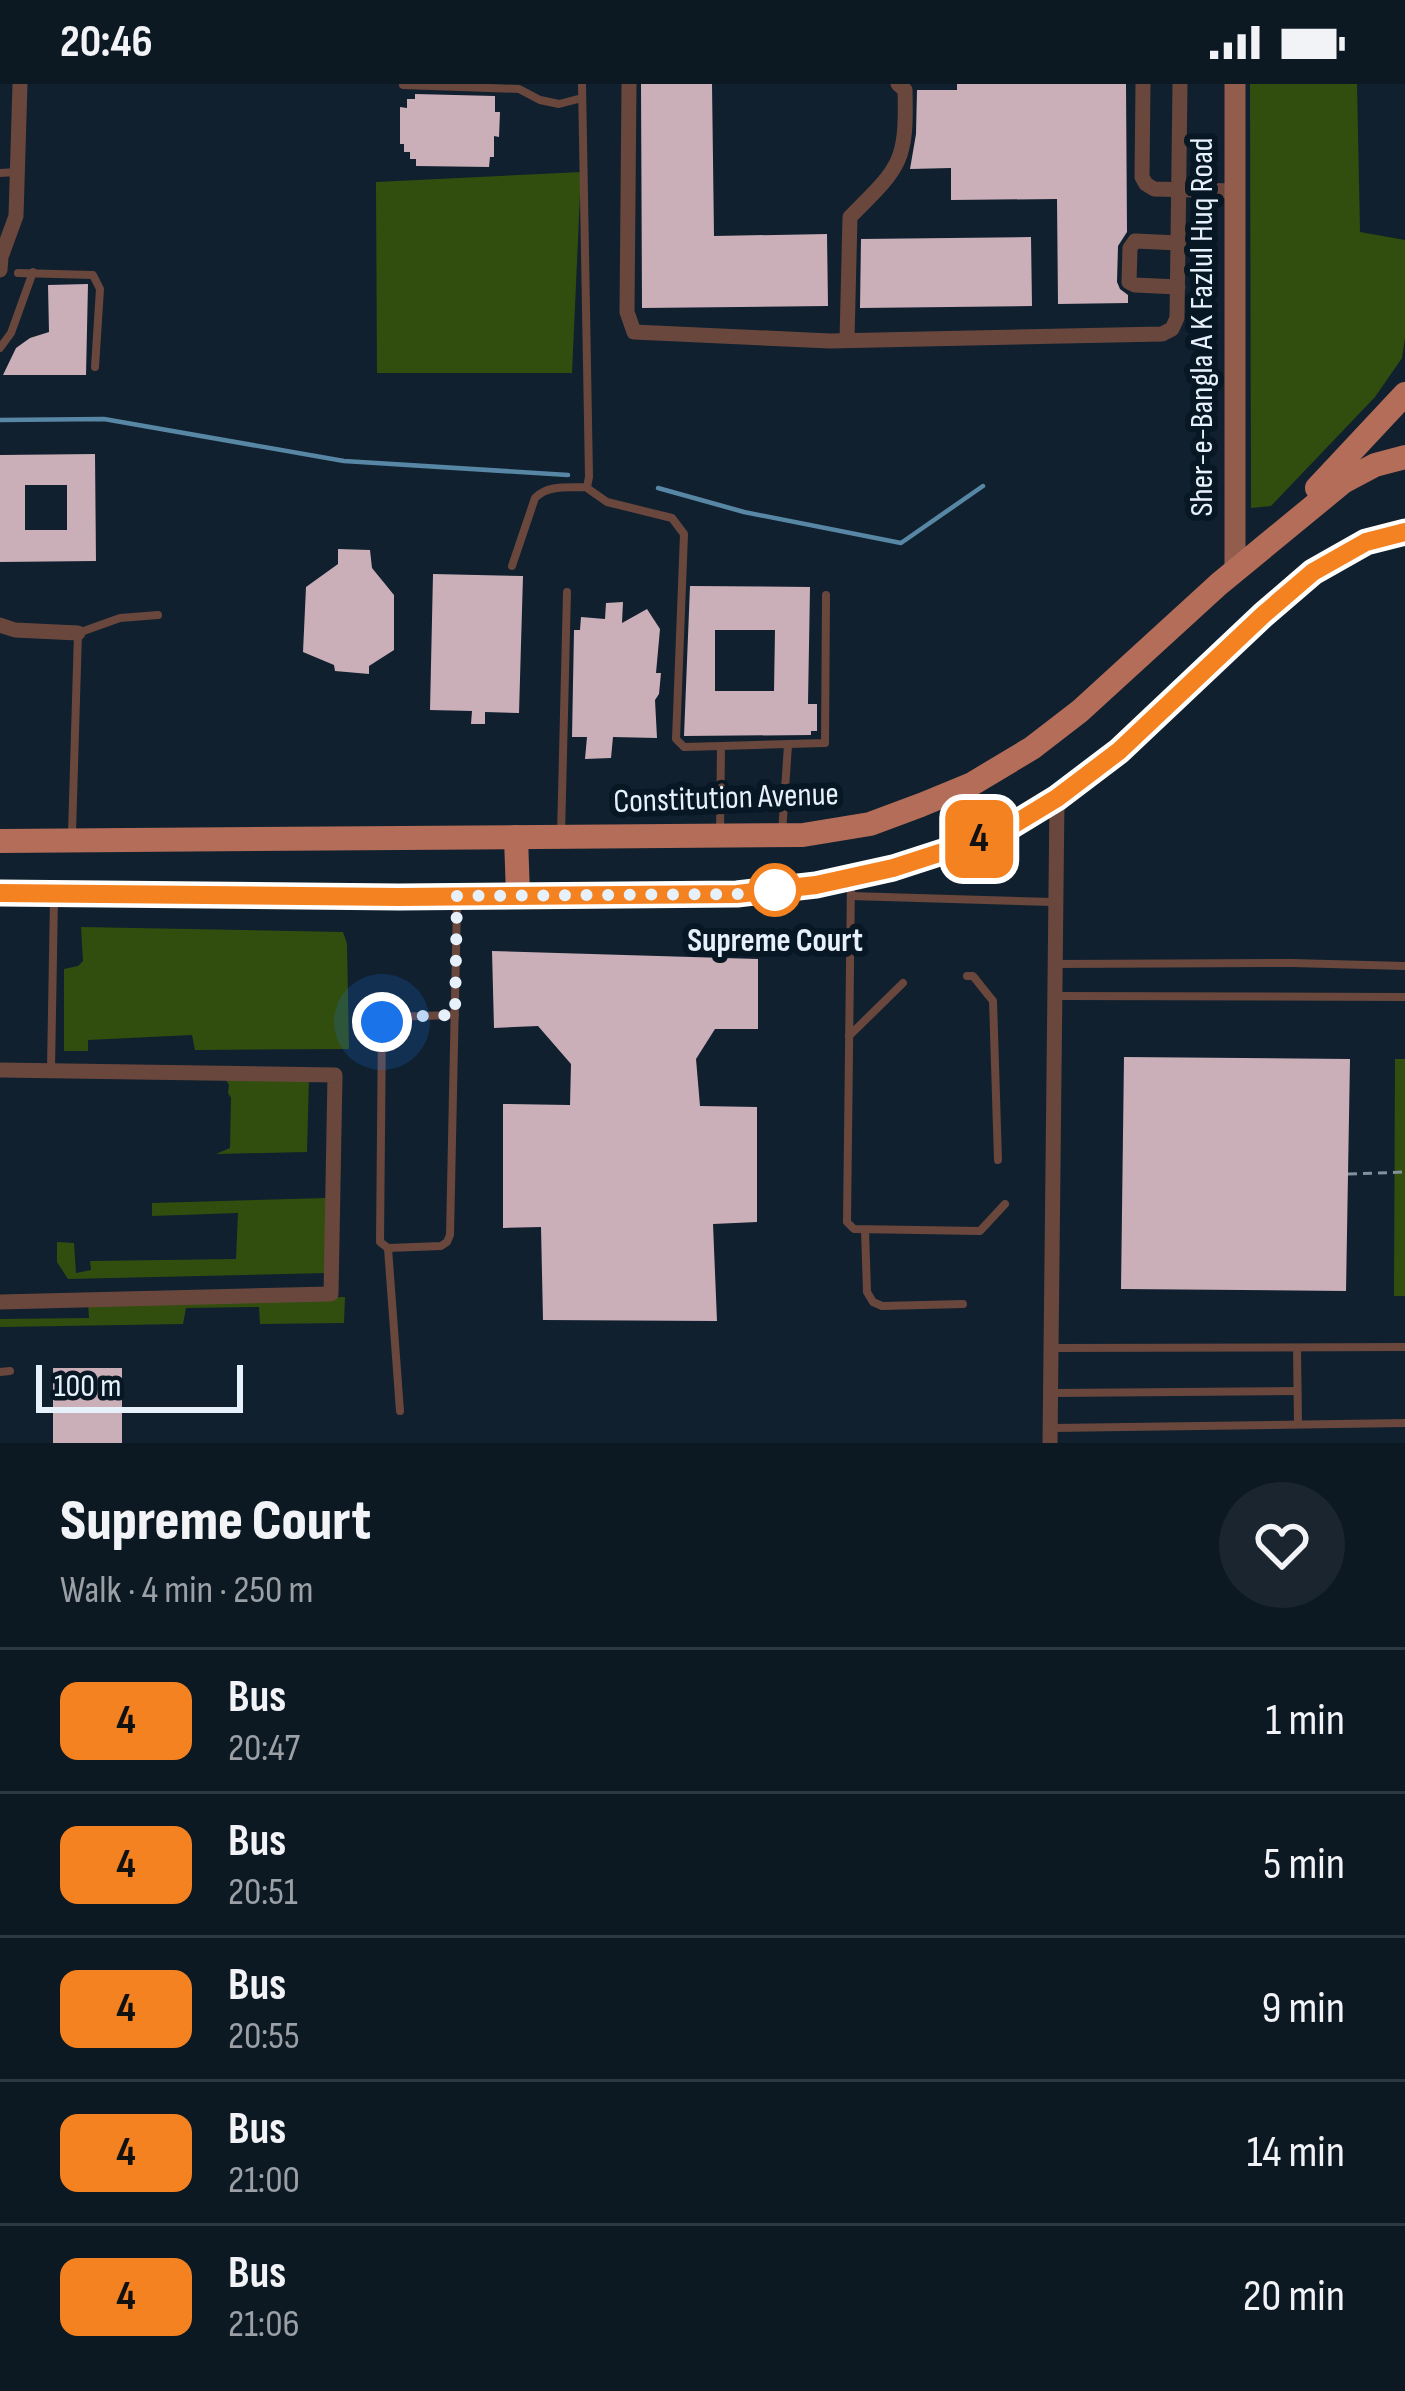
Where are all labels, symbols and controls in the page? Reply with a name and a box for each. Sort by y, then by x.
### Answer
text: 20:46 [60,15,153,70]
street label: Sher-e-Bangla A K Fazlul Huq Road [1182,137,1222,517]
street label: Constitution Avenue [613,774,839,822]
line badge: 4 [940,800,1018,878]
text: 4 [969,813,989,864]
marker: Supreme Court [750,865,800,915]
place label: Supreme Court [687,921,863,961]
your location [352,992,412,1052]
scale bar [36,1359,243,1412]
text: 100 m [54,1366,121,1406]
button: heart [1219,1482,1345,1608]
text: Supreme Court [60,1488,371,1556]
text: Walk · 4 min · 250 m [60,1567,314,1614]
text: Bus [228,1670,286,1725]
text: 1 min [1266,1693,1345,1748]
text: 4 [116,1695,136,1746]
text: 20:47 [228,1725,300,1772]
text: Bus [228,1814,286,1869]
text: 5 min [1263,1837,1345,1892]
text: 4 [116,1839,136,1890]
text: 20:51 [228,1869,298,1916]
text: Bus [228,1958,286,2013]
text: 9 min [1261,1981,1345,2036]
text: 4 [116,1983,136,2034]
text: 20:55 [228,2013,300,2060]
text: Bus [228,2102,286,2157]
text: 14 min [1247,2125,1345,2180]
text: 4 [116,2127,136,2178]
text: 21:00 [228,2157,300,2204]
text: Bus [228,2246,286,2301]
text: 20 min [1243,2269,1345,2324]
text: 4 [116,2271,136,2322]
text: 21:06 [228,2301,300,2348]

